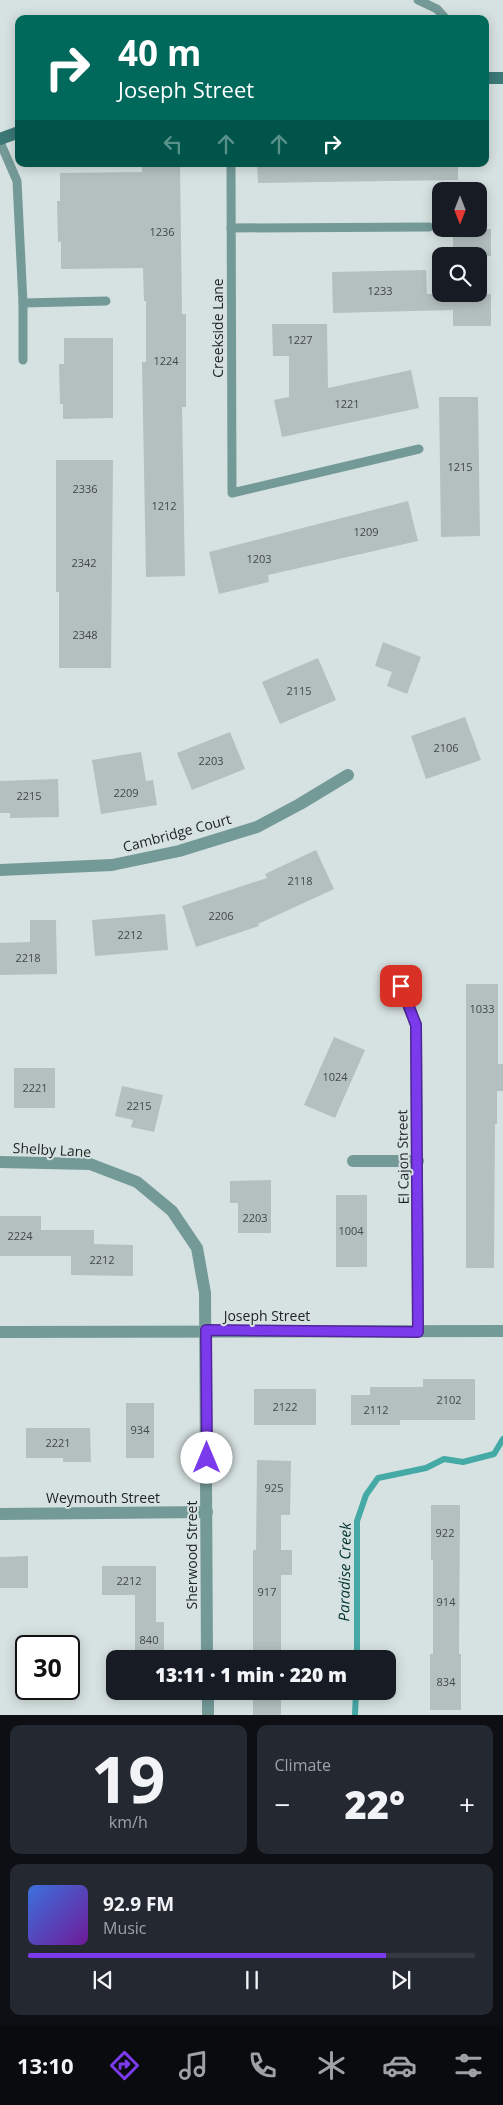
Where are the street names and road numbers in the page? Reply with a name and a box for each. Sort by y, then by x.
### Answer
street label: Creekside Lane [208,278,227,378]
street label: Cambridge Court [121,809,233,856]
street label: El Cajon Street [392,1109,413,1205]
street label: Shelby Lane [12,1138,92,1161]
street label: Joseph Street [222,1306,310,1325]
street label: Weymouth Street [46,1488,160,1507]
street label: Sherwood Street [182,1501,201,1609]

